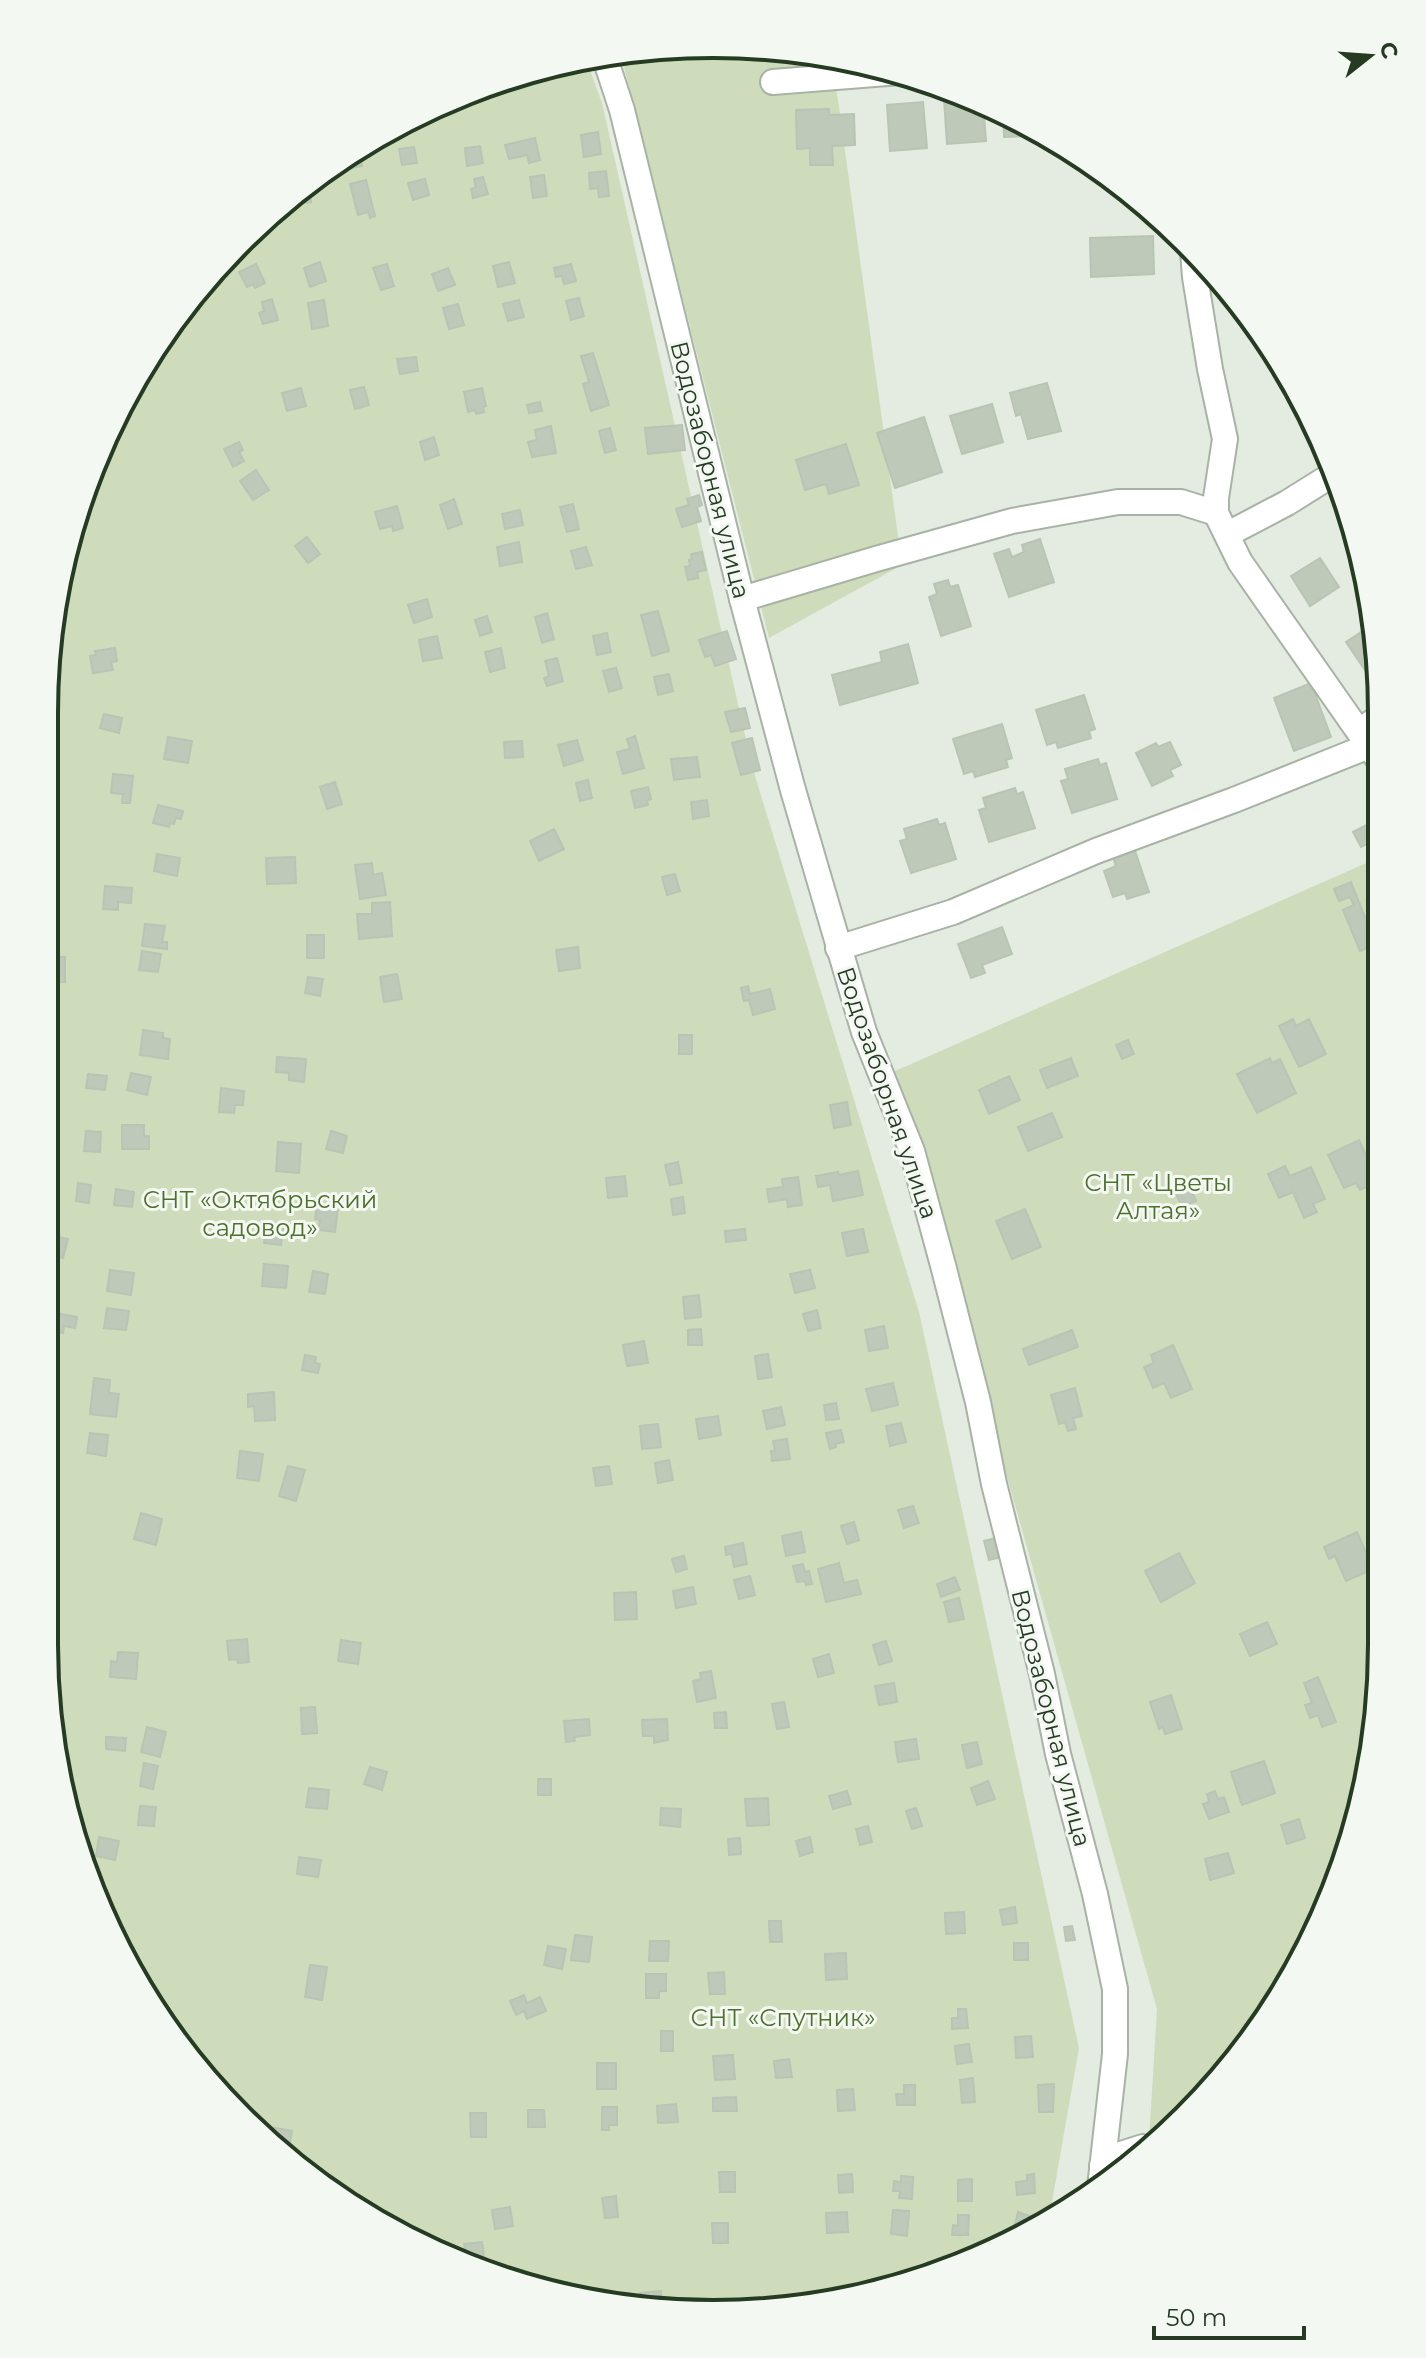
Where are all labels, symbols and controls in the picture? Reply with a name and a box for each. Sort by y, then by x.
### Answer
north arrow [1330,16,1410,96]
text: С [1373,39,1404,62]
street label: Водозаборная улица [664,338,757,602]
street label: Водозаборная улица [831,963,944,1223]
park label: СНТ «Цветы Алтая» [1084,1168,1232,1225]
park label: СНТ «Октябрьский садовод» [143,1185,377,1242]
street label: Водозаборная улица [1005,1586,1098,1850]
park label: СНТ «Спутник» [691,2003,875,2032]
scale bar [1154,2290,1304,2340]
text: 50 m [1166,2303,1227,2332]

